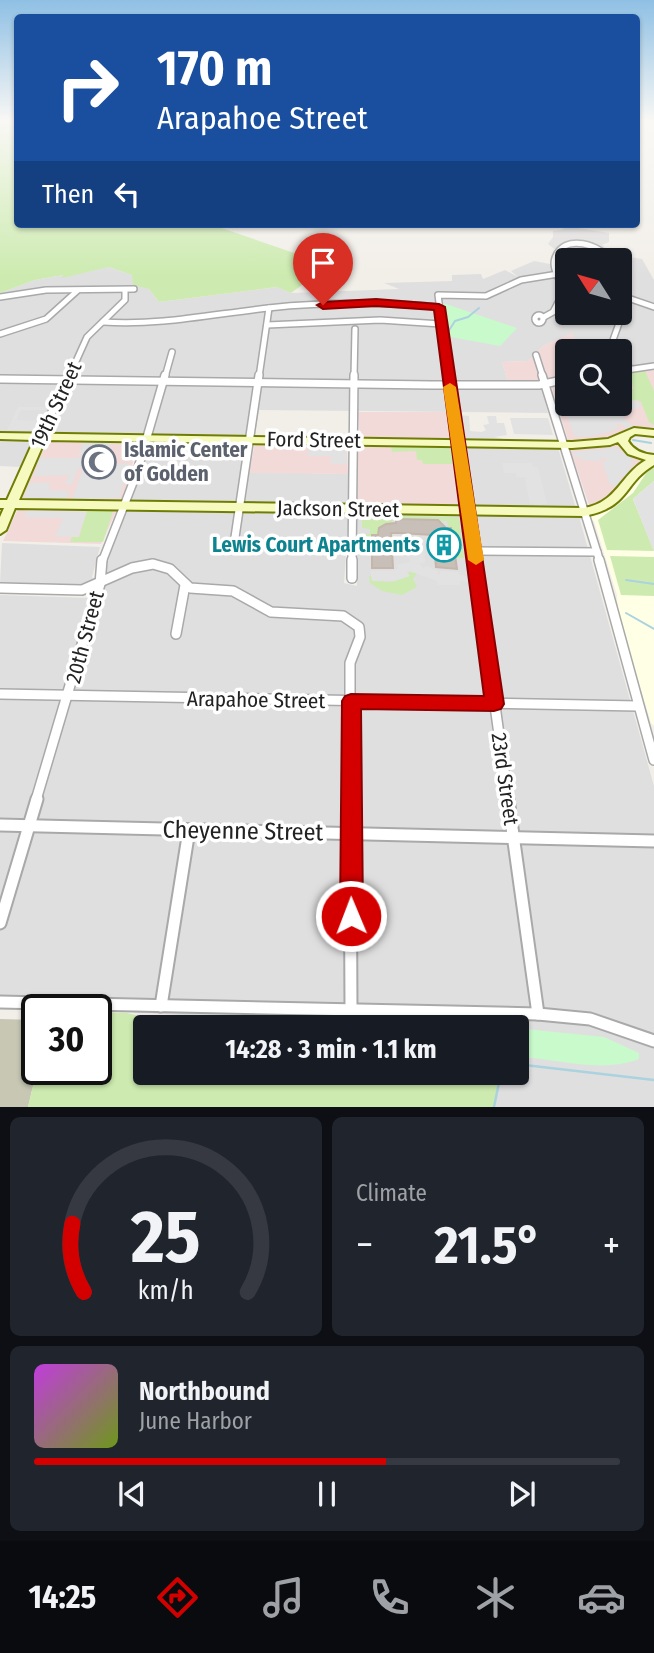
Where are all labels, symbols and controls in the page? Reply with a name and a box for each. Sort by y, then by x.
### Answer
text: 170 m [157,39,273,98]
icon: right [42,42,133,133]
text: Arapahoe Street [157,99,368,137]
icon: left [108,175,146,213]
text: Then [42,179,94,210]
pin [293,233,353,305]
icon: arrive [304,244,342,282]
north arrow [555,248,632,326]
map controls [555,248,632,416]
button: search [555,339,632,416]
street label: 19th Street [25,357,87,453]
street label: Ford Street [267,426,361,454]
place label: Islamic Center of Golden [124,437,248,487]
mosque icon: Islamic Center of Golden [80,443,118,481]
street label: Jackson Street [277,495,400,523]
building icon: Lewis Court Apartments [425,526,463,564]
place label: Lewis Court Apartments [212,532,420,558]
street label: 20th Street [60,588,110,686]
street label: Arapahoe Street [187,686,326,714]
street label: 23rd Street [486,731,524,827]
street label: Cheyenne Street [162,816,324,846]
position arrow [314,879,388,953]
speed limit sign: 30 [21,994,112,1085]
text: 14:28 · 3 min · 1.1 km [225,1034,437,1065]
text: Climate [356,1179,427,1207]
text: 25 [130,1195,201,1282]
text: 21.5° [434,1214,541,1277]
text: − [356,1222,373,1268]
text: + [603,1222,620,1268]
text: km/h [138,1276,194,1306]
text: Northbound [139,1376,270,1407]
text: June Harbor [139,1407,252,1435]
icon: previous [113,1475,151,1513]
icon: pause [308,1475,346,1513]
icon: next [503,1475,541,1513]
icon: directions [153,1573,202,1622]
icon: music [259,1573,308,1622]
icon: phone [365,1573,414,1622]
icon: climate [471,1573,520,1622]
icon: car [577,1573,626,1622]
text: 14:25 [28,1578,96,1616]

